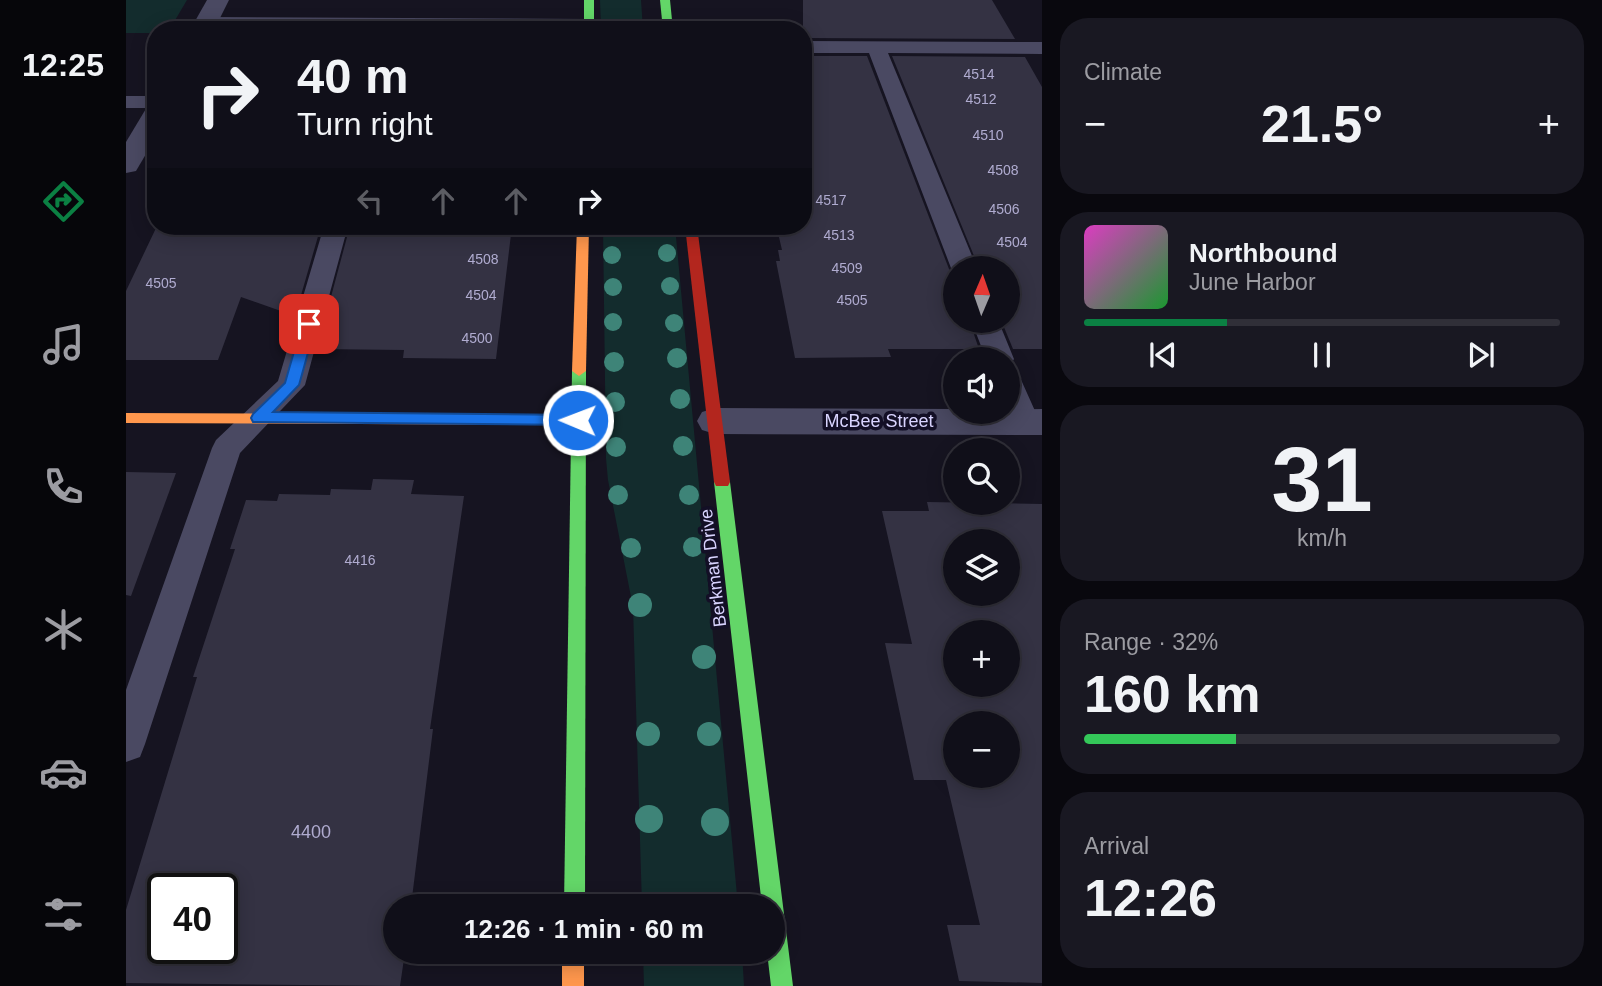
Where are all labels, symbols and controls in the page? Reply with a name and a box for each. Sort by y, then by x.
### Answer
text: 12:25 [22,47,104,83]
icon: right [182,49,273,140]
text: 40 m [297,49,409,103]
text: Climate [1084,59,1162,85]
house number: 4514 [963,66,995,82]
house number: 4512 [965,91,997,107]
text: 21.5° [1261,95,1383,153]
text: − [1084,103,1106,145]
text: + [1538,103,1560,145]
text: Turn right [297,106,433,142]
house number: 4510 [972,127,1004,143]
house number: 4508 [987,162,1019,178]
icon: directions [39,177,88,226]
icon: left [351,182,389,220]
icon: ahead [424,182,462,220]
icon: ahead [497,182,535,220]
icon: right [570,182,608,220]
house number: 4517 [815,192,847,208]
house number: 4506 [988,201,1020,217]
house number: 4513 [823,227,855,243]
house number: 4504 [996,234,1028,250]
text: Northbound [1189,238,1338,268]
house number: 4508 [467,251,499,267]
north arrow [943,256,1020,332]
map controls [943,256,1020,788]
house number: 4509 [831,260,863,276]
text: June Harbor [1189,269,1316,295]
house number: 4505 [145,275,177,291]
house number: 4504 [465,287,497,303]
house number: 4505 [836,292,868,308]
pin [279,294,339,354]
icon: arrive [290,305,328,343]
icon: music [39,320,88,369]
house number: 4500 [461,330,493,346]
icon: previous [1144,336,1182,374]
icon: pause [1303,336,1341,374]
icon: next [1462,336,1500,374]
button: sound [943,347,1020,424]
position arrow [541,383,615,457]
street label: McBee Street [824,411,934,431]
text: 31 [1271,429,1373,530]
button: search [943,438,1020,515]
icon: phone [39,462,88,511]
street label: Berkman Drive [696,508,730,628]
text: km/h [1297,525,1347,551]
button: layers [943,529,1020,606]
house number: 4416 [344,552,376,568]
icon: climate [39,605,88,654]
button: + [943,620,1020,697]
text: Range · 32% [1084,629,1218,655]
text: 160 km [1084,665,1260,723]
button: − [943,711,1020,788]
icon: car [39,748,88,797]
house number: 4400 [291,822,331,842]
text: Arrival [1084,833,1149,859]
text: 12:26 [1084,869,1217,927]
speed limit sign: 40 [147,873,238,964]
icon: filters [39,890,88,939]
text: 12:26 · 1 min · 60 m [464,914,704,944]

